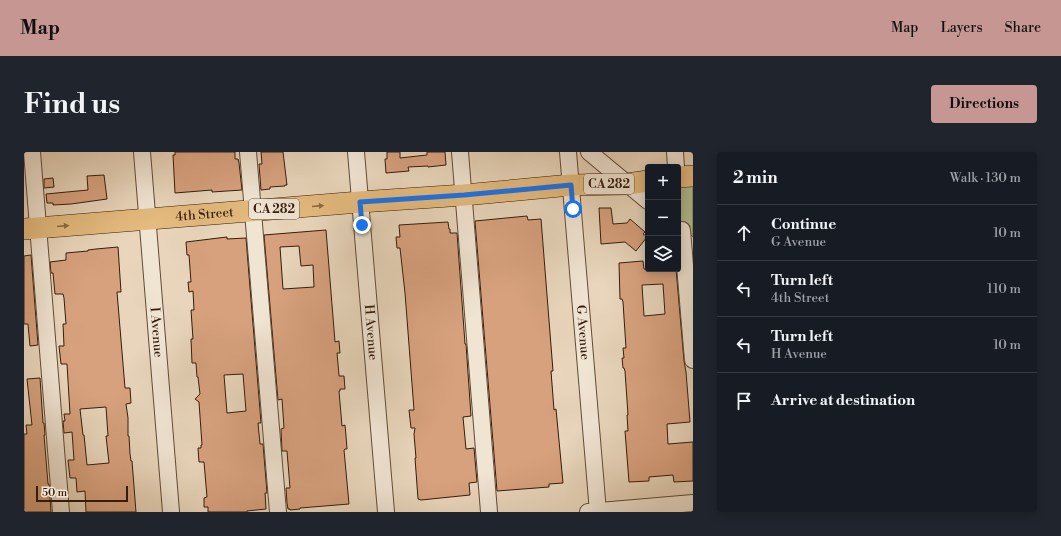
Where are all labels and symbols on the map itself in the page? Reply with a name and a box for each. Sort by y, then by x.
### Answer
road number: CA 282 [584,174,634,194]
road number: CA 282 [249,199,299,219]
route start [564,200,582,218]
one-way arrow [312,202,324,209]
street label: 4th Street [175,204,235,225]
route end [353,216,371,234]
one-way arrow [57,223,69,230]
street label: H Avenue [361,304,381,361]
street label: G Avenue [573,304,593,361]
street label: I Avenue [147,307,167,359]
scale bar [36,484,128,503]

